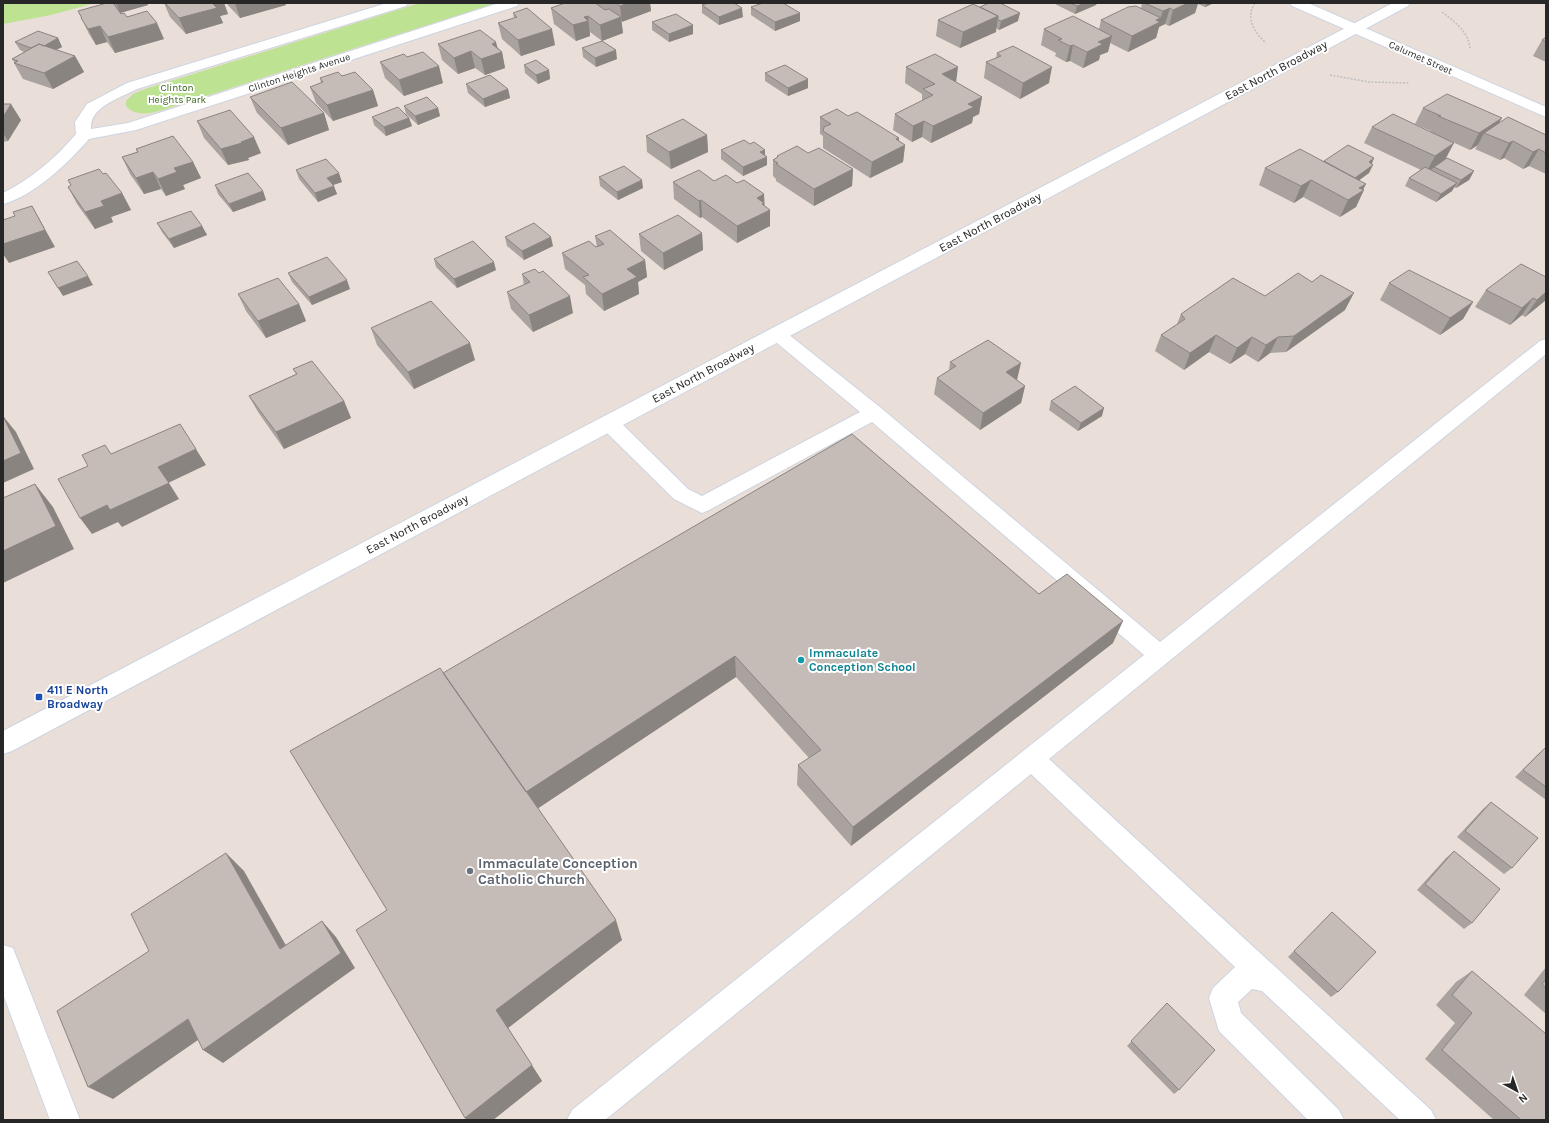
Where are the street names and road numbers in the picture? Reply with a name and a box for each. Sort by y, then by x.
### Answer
street label: East North Broadway [1223,37,1330,103]
street label: Calumet Street [1387,38,1455,77]
street label: Clinton Heights Avenue [247,51,352,95]
street label: East North Broadway [937,189,1044,255]
street label: East North Broadway [650,340,757,406]
street label: East North Broadway [364,491,471,557]

